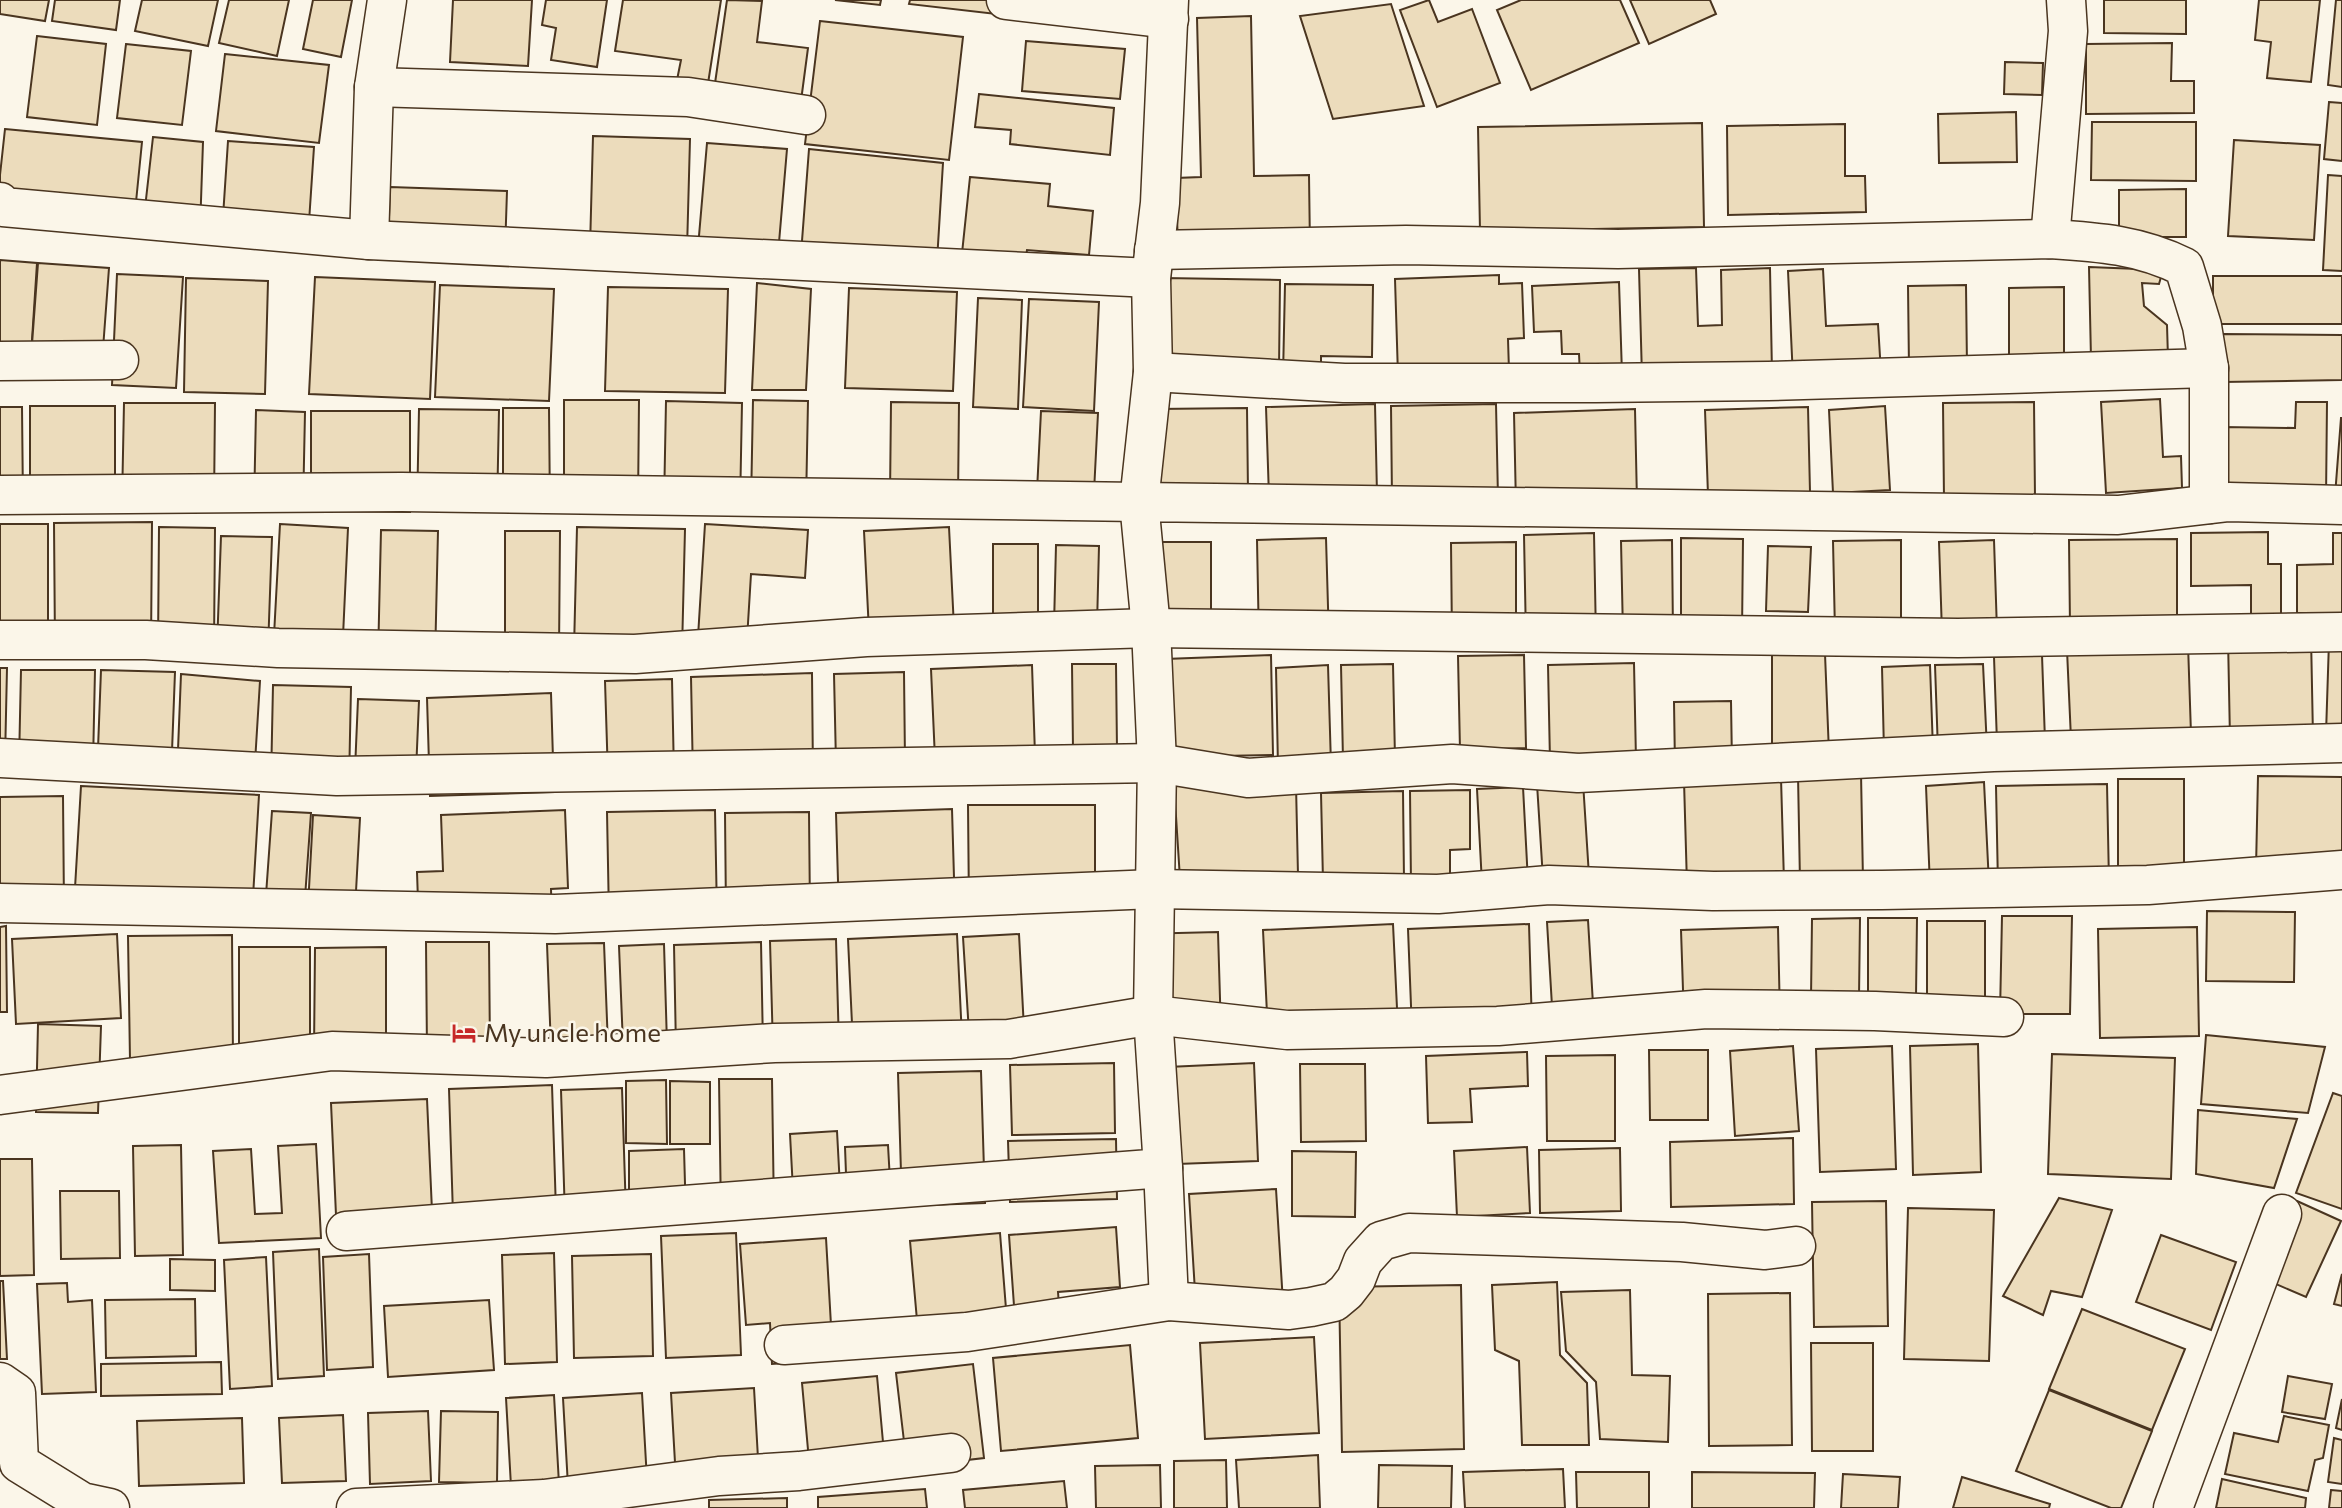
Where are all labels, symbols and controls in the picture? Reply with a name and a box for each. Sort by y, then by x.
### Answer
place label: My uncle home [484,1016,661,1047]
hotel icon: My uncle home [450,1019,478,1047]

